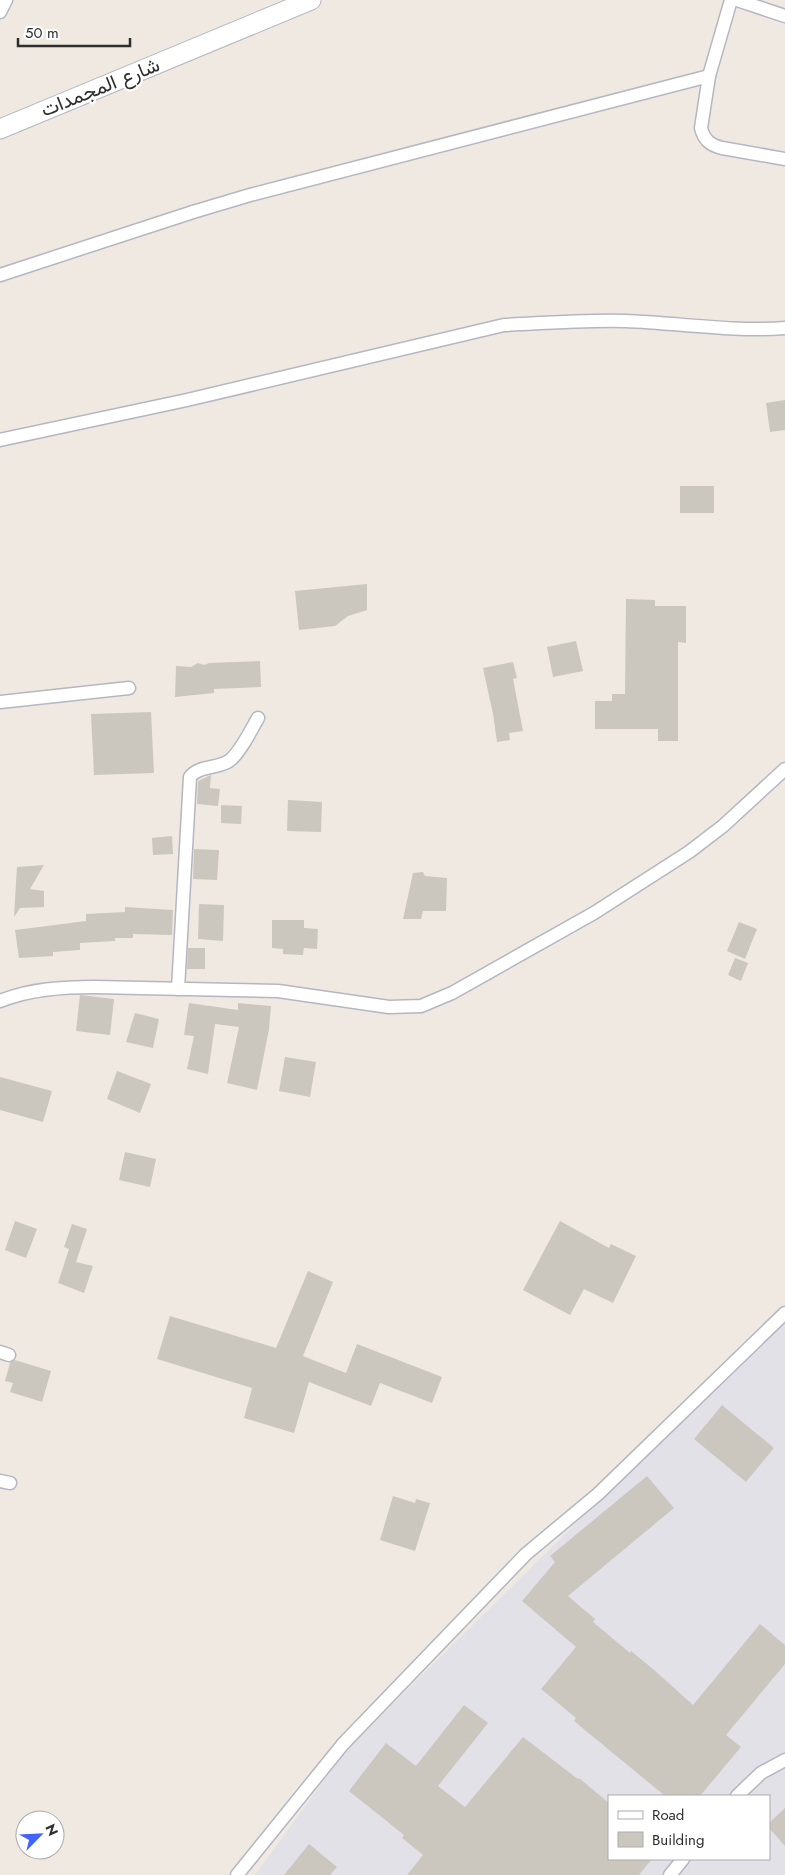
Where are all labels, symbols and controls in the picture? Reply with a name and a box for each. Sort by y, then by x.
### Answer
scale bar [18,15,130,47]
text: 50 m [25,22,59,44]
street label: شارع المجمدات [36,50,164,124]
legend [608,1795,770,1860]
text: Road [652,1804,684,1826]
north arrow [15,1810,65,1860]
text: N [40,1821,63,1839]
text: Building [652,1829,704,1851]

